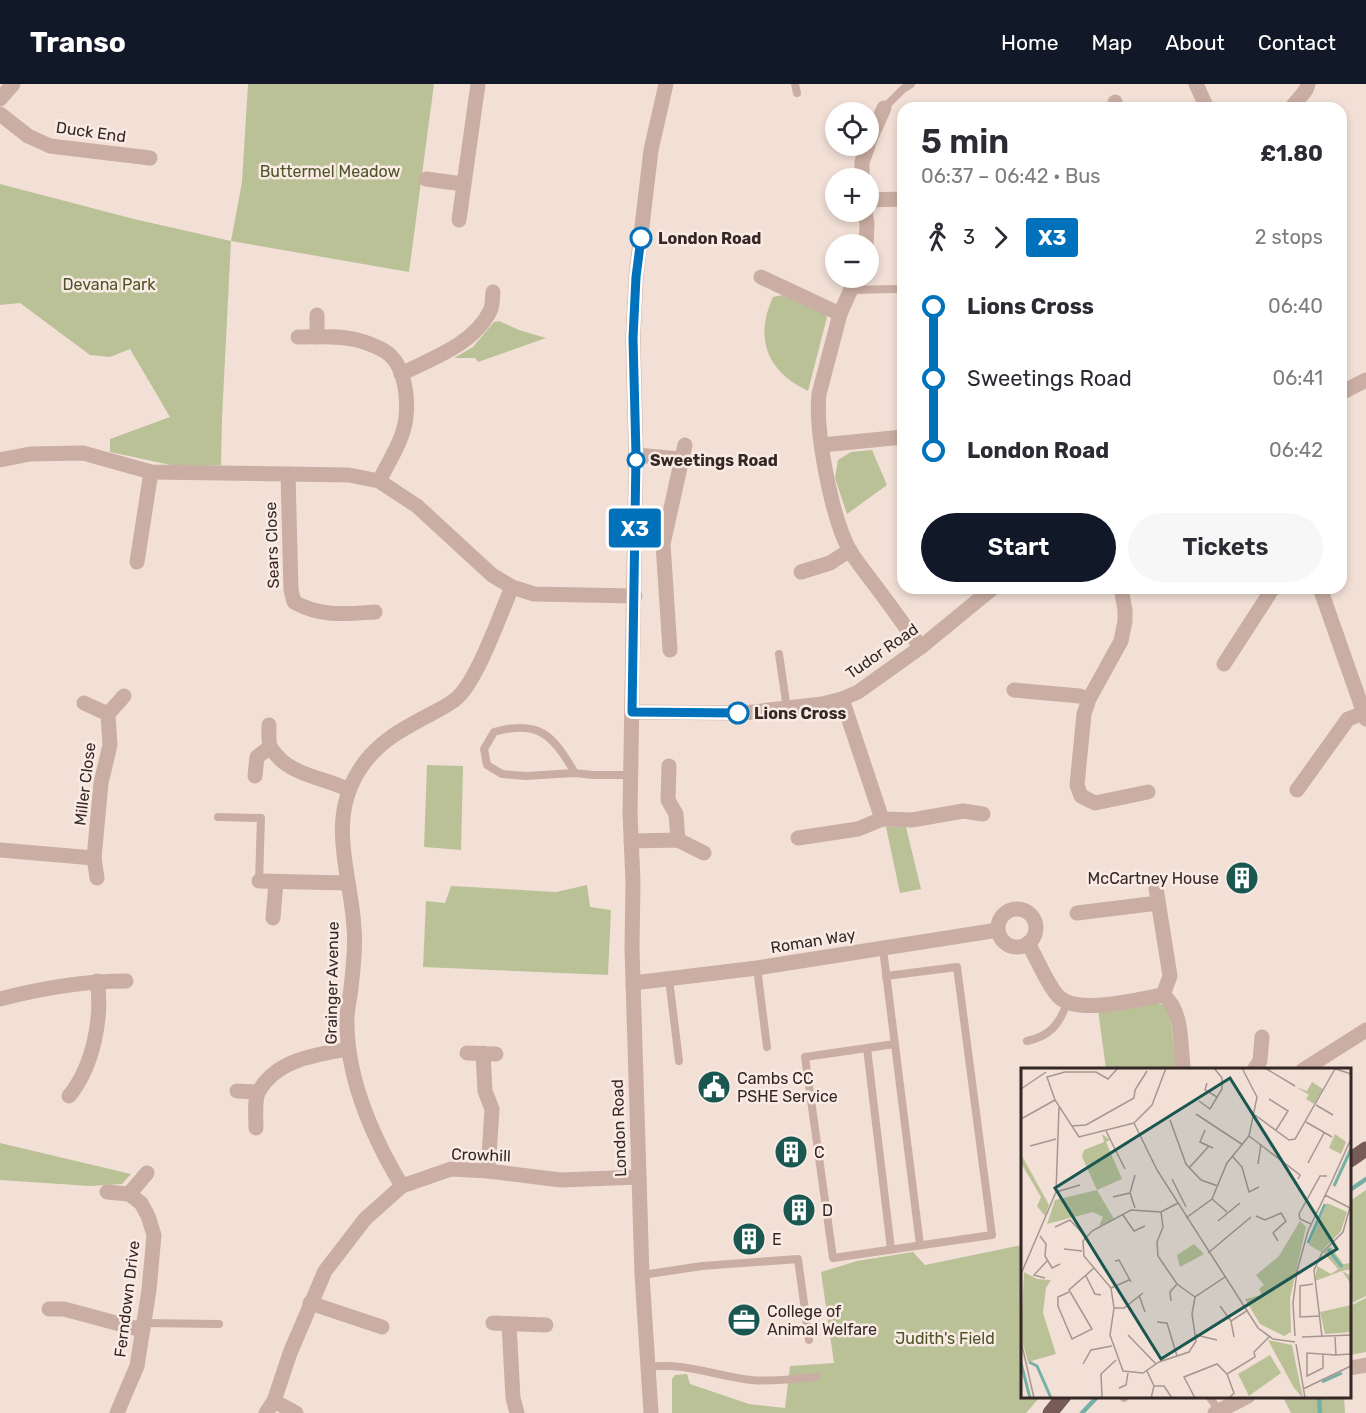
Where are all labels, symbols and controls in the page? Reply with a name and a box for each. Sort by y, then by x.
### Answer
text: Transo [30,26,126,59]
text: Home [1001,30,1058,55]
text: Map [1091,30,1132,55]
text: About [1165,30,1225,55]
text: Contact [1258,30,1336,55]
map controls [825,102,879,288]
button: locate [825,102,879,156]
street label: Duck End [55,118,127,146]
text: 5 min [921,122,1009,161]
text: £1.80 [1260,140,1323,167]
park label: Buttermel Meadow [260,162,401,181]
text: 06:37 – 06:42 · Bus [921,164,1100,188]
button: + [825,168,879,222]
icon: walk [921,221,954,254]
icon: forward [984,221,1017,254]
text: 3 [963,225,975,249]
text: X3 [1038,225,1066,250]
text: 2 stops [1255,225,1323,249]
marker: London Road [630,227,652,249]
place label: London Road [658,229,761,248]
button: − [825,234,879,288]
park label: Devana Park [63,275,156,294]
text: Lions Cross [967,293,1094,320]
text: 06:40 [1268,294,1323,318]
text: Sweetings Road [967,365,1132,392]
text: 06:41 [1273,366,1323,390]
text: London Road [967,437,1109,464]
text: 06:42 [1269,438,1323,462]
marker: Sweetings Road [627,451,645,469]
place label: Sweetings Road [650,451,778,470]
street label: Sears Close [261,501,283,589]
line badge: X3 [608,508,662,548]
button: Start [921,513,1116,582]
button: Tickets [1128,513,1323,582]
text: X3 [621,516,649,541]
street label: Tudor Road [842,619,922,683]
marker: Lions Cross [727,702,749,724]
place label: Lions Cross [754,704,846,723]
street label: Miller Close [70,741,100,827]
building icon: McCartney House [1224,860,1260,896]
place label: McCartney House [1088,869,1219,888]
street label: Grainger Avenue [321,921,343,1045]
street label: Roman Way [769,925,857,957]
inset map [1021,1068,1351,1398]
public building icon: Cambs CC PSHE Service [696,1069,732,1105]
place label: Cambs CC PSHE Service [737,1069,838,1106]
street label: London Road [608,1079,630,1177]
building icon: C [773,1134,809,1170]
place label: C [814,1143,825,1162]
street label: Crowhill [451,1144,511,1166]
building icon: D [781,1192,817,1228]
place label: D [822,1201,833,1220]
building icon: E [731,1221,767,1257]
place label: E [772,1230,782,1249]
street label: Ferndown Drive [110,1240,144,1358]
office icon: College of Animal Welfare [726,1302,762,1338]
place label: College of Animal Welfare [767,1302,877,1339]
park label: Judith's Field [895,1329,995,1348]

